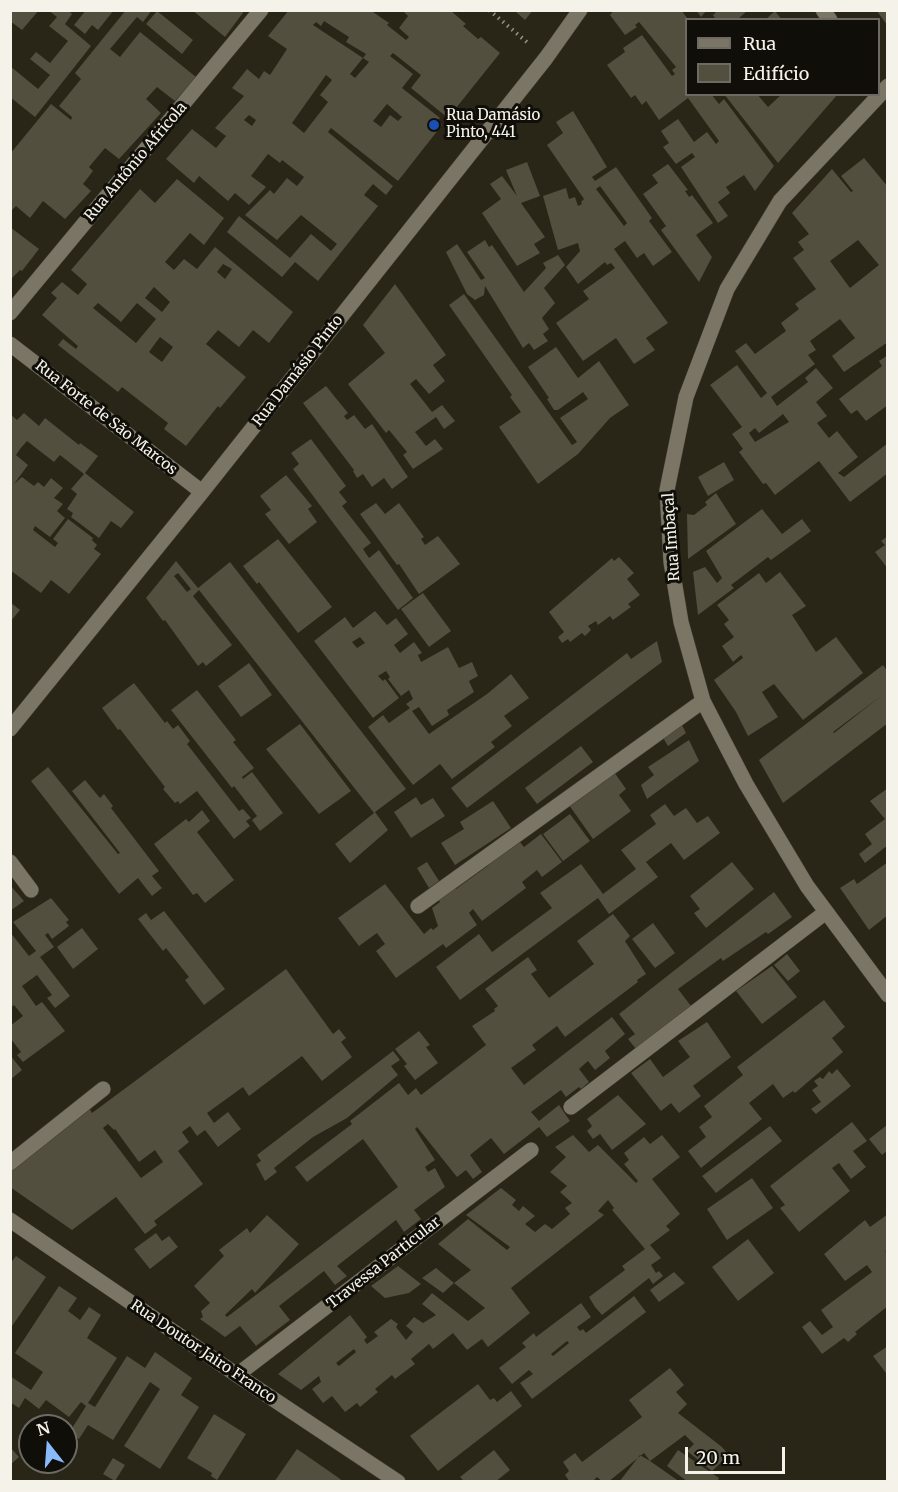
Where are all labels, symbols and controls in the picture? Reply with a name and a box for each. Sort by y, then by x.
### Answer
legend [685,18,880,96]
text: Rua [743,32,776,55]
text: Edifício [743,62,809,85]
street label: Rua Antônio Africola [81,99,191,225]
place label: Rua Damásio Pinto, 441 [446,107,540,142]
marker: Rua Damásio Pinto, 441 [427,118,441,132]
street label: Rua Damásio Pinto [249,312,347,430]
street label: Rua Forte de São Marcos [31,357,181,479]
street label: Rua Imbaçal [660,492,684,582]
street label: Travessa Particular [324,1213,444,1313]
street label: Rua Doutor Jairo Franco [127,1297,279,1407]
north arrow [18,1414,78,1474]
text: N [34,1417,52,1440]
scale bar [688,1435,788,1473]
text: 20 m [696,1446,740,1469]

